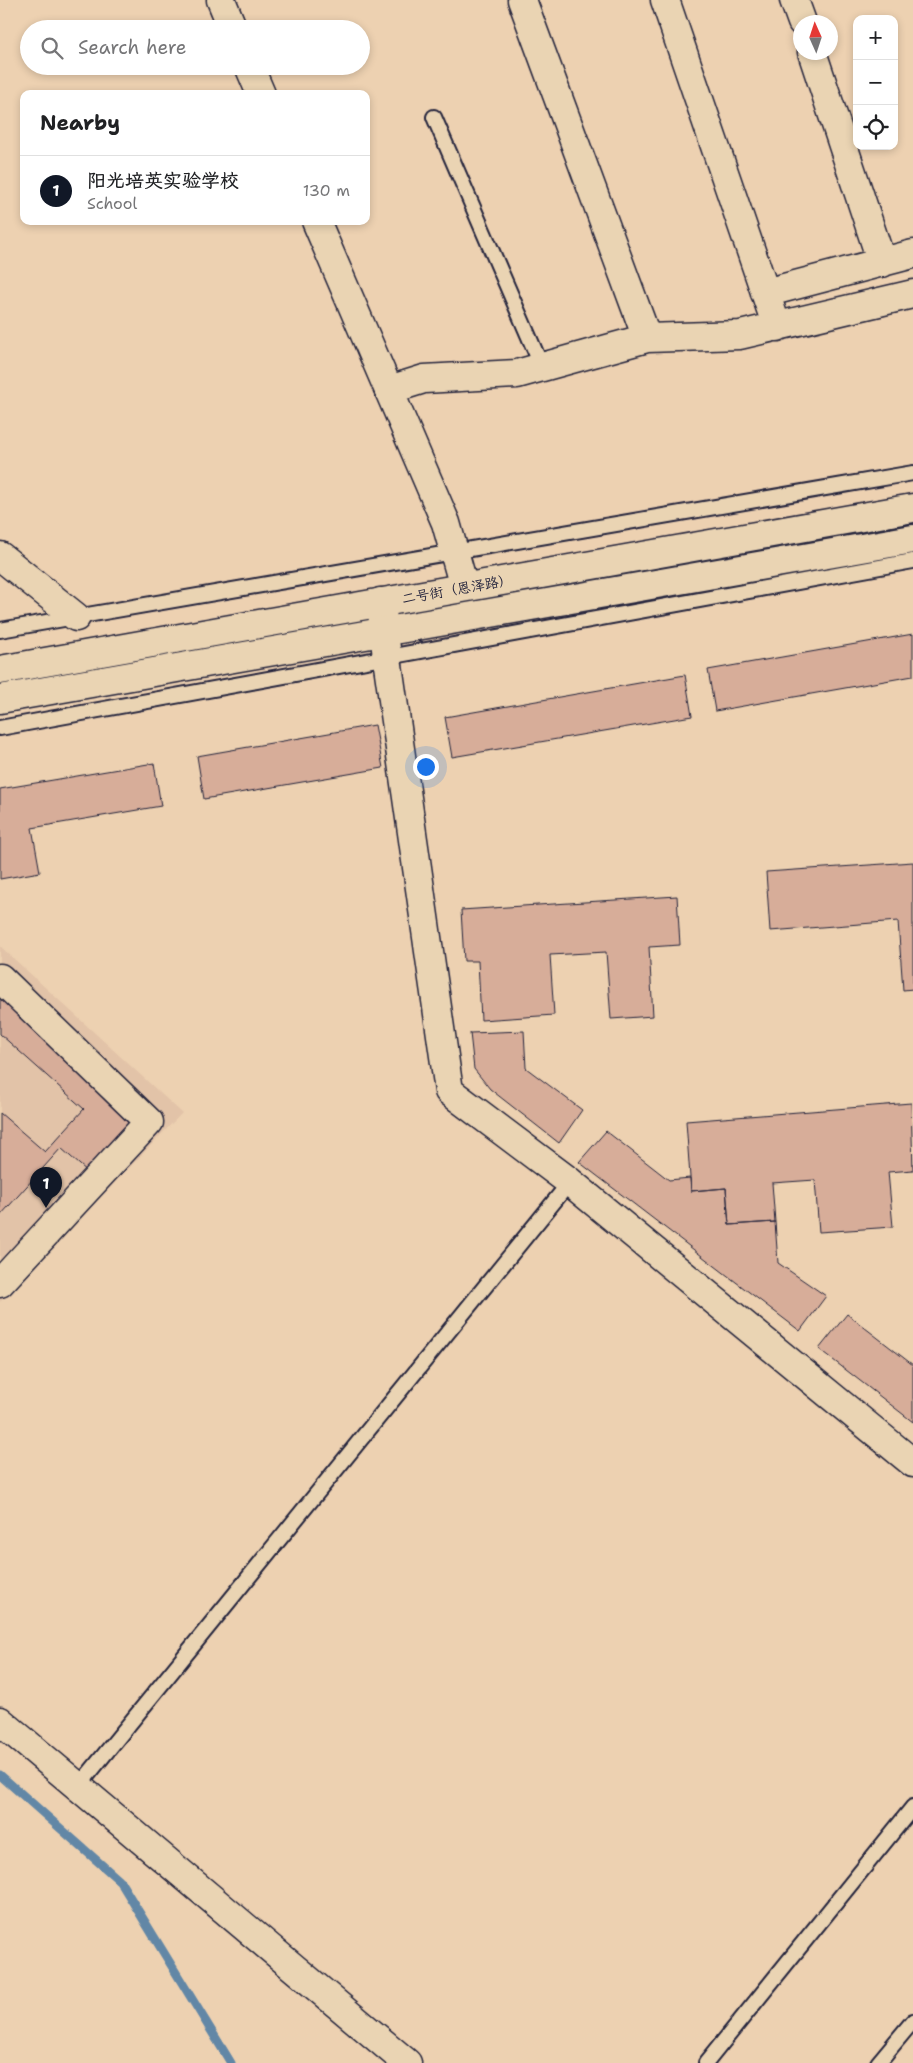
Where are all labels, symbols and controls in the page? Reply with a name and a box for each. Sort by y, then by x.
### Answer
north arrow [793,15,838,60]
map controls [853,15,898,150]
button: + [853,15,898,60]
search box [20,20,370,75]
icon: search [38,34,66,62]
text: Search here [78,35,187,60]
button: − [853,60,898,105]
button: locate [853,105,898,150]
text: Nearby [40,109,120,137]
text: 阳光培英实验学校 [87,168,239,193]
text: 1 [52,180,60,201]
text: 130 m [303,180,350,201]
text: School [87,193,137,214]
street label: 二号街（恩泽路） [400,570,514,608]
your location [413,754,439,780]
pin: 1 [30,1167,62,1208]

